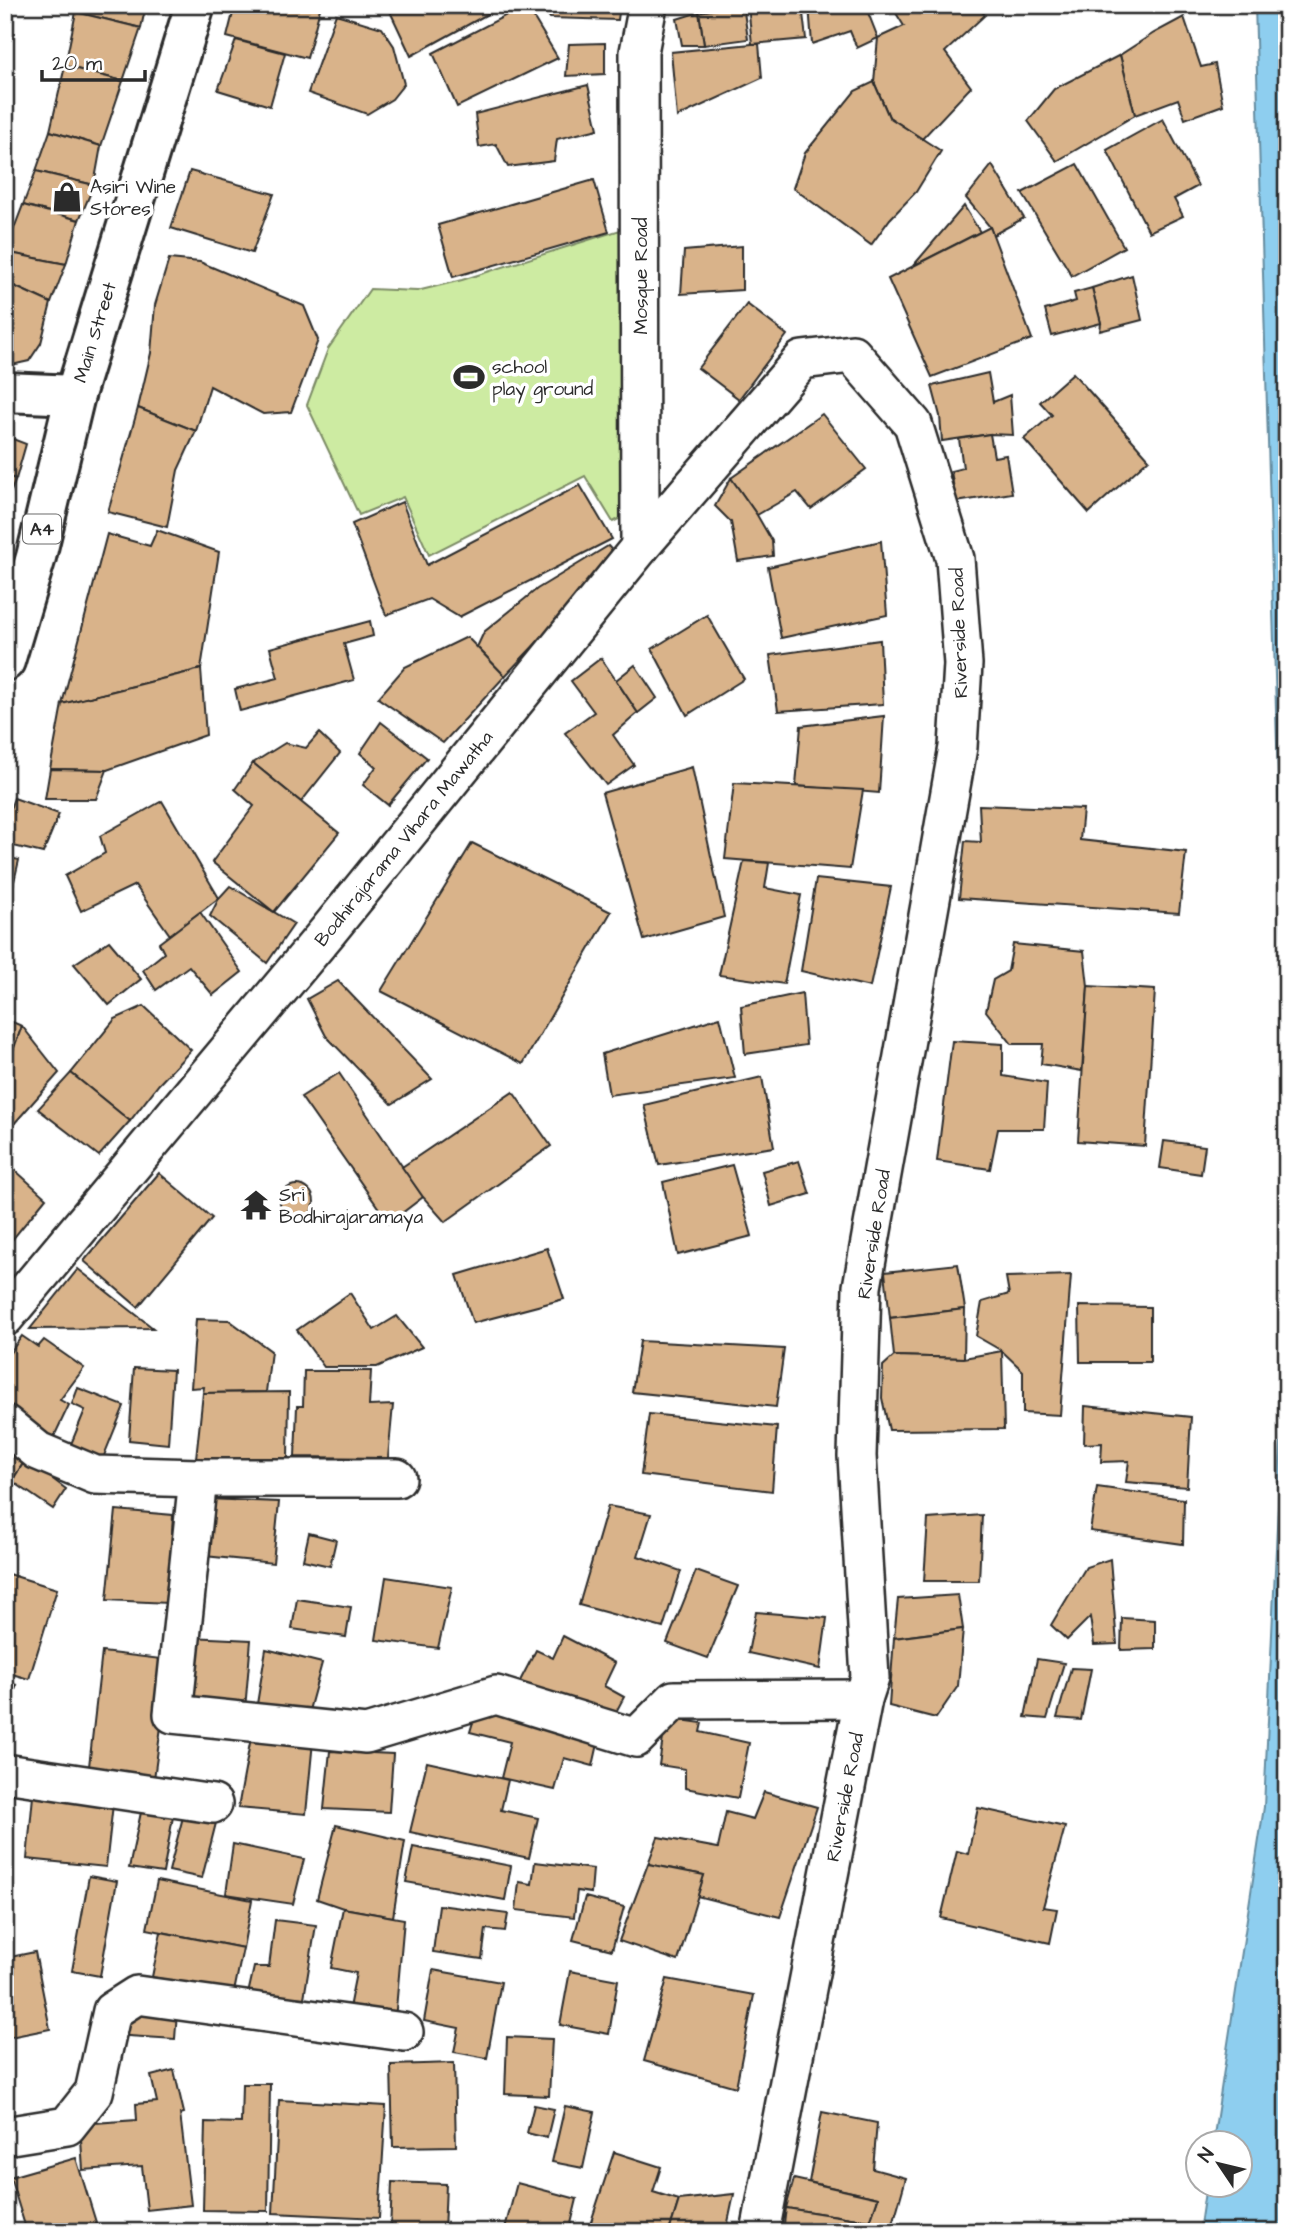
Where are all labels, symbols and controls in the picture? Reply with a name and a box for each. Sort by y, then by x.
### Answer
scale bar [42,38,145,82]
text: 20 m [52,49,103,78]
place label: Asiri Wine Stores [90,174,176,223]
shop icon: Asiri Wine Stores [50,180,84,214]
street label: Mosque Road [628,217,655,334]
street label: Main Street [67,278,124,386]
place label: school play ground [492,354,593,404]
sports icon: school play ground [452,360,486,394]
road number: A4 [23,514,61,544]
street label: Riverside Road [944,567,975,699]
street label: Bodhirajarama Vihara Mawatha [309,725,500,953]
street label: Riverside Road [851,1167,898,1301]
place label: Sri Bodhirajaramaya [279,1182,423,1232]
temple icon: Sri Bodhirajaramaya [239,1188,273,1222]
street label: Riverside Road [820,1730,871,1864]
north arrow [1184,2128,1254,2198]
text: N [1192,2142,1221,2168]

